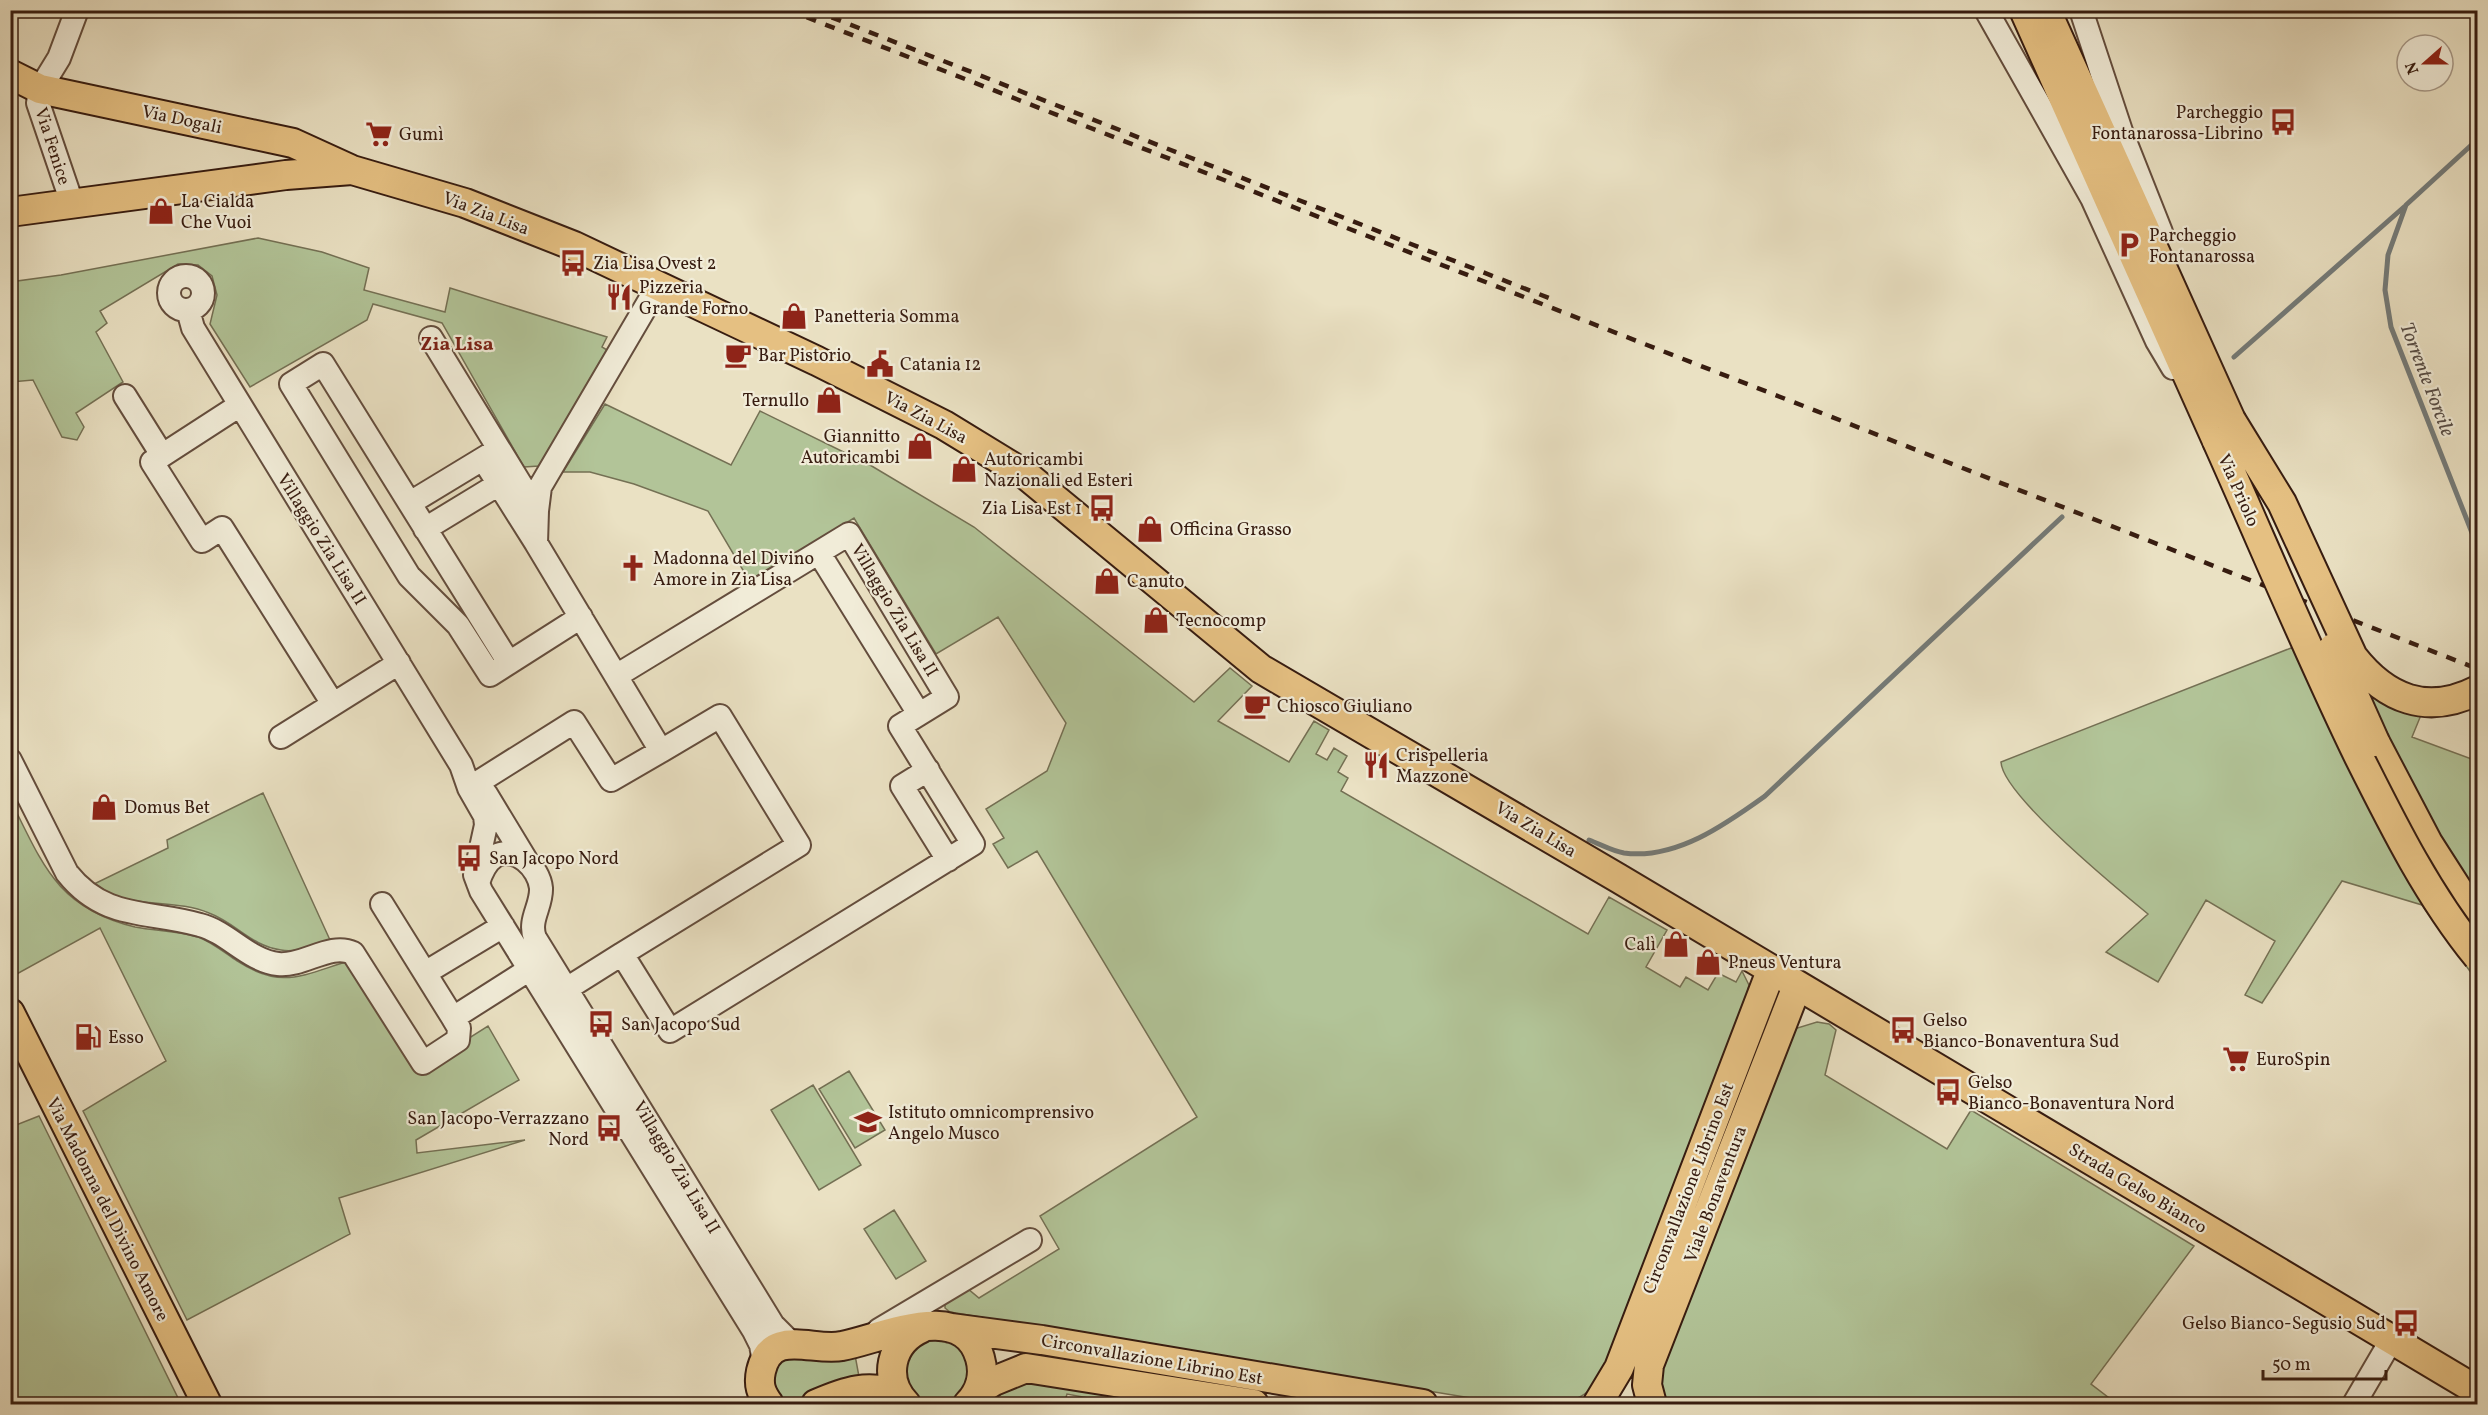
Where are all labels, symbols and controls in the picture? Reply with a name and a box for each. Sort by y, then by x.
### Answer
north arrow [2395,33,2455,93]
text: N [2400,58,2425,77]
street label: Via Dogali [139,100,224,141]
place label: Parcheggio Fontanarossa-Librino [2091,101,2263,147]
street label: Via Fenice [27,105,76,188]
bus stop icon: Parcheggio Fontanarossa-Librino [2268,107,2298,137]
supermarket icon: Gumì [364,119,394,149]
place label: Gumì [399,123,444,148]
street label: Via Zia Lisa [439,186,532,242]
place label: La Cialda Che Vuoi [181,190,254,236]
shop icon: La Cialda Che Vuoi [146,196,176,226]
place label: Parcheggio Fontanarossa [2149,224,2255,270]
parking icon: Parcheggio Fontanarossa [2114,230,2144,260]
bus stop icon: Zia Lisa Ovest 2 [558,248,588,278]
place label: Zia Lisa Ovest 2 [593,252,716,277]
place label: Pizzeria Grande Forno [639,276,748,322]
restaurant icon: Pizzeria Grande Forno [604,282,634,312]
shop icon: Panetteria Somma [779,301,809,331]
place label: Panetteria Somma [814,305,959,330]
water label: Torrente Forcile [2392,319,2461,441]
district label: Zia Lisa [420,331,494,359]
cafe icon: Bar Pistorio [723,340,753,370]
place label: Bar Pistorio [758,344,851,369]
public building icon: Catania 12 [865,349,895,379]
place label: Catania 12 [900,353,981,378]
shop icon: Ternullo [814,385,844,415]
street label: Via Zia Lisa [879,386,971,451]
place label: Ternullo [742,389,809,414]
place label: Giannitto Autoricambi [801,425,900,471]
shop icon: Giannitto Autoricambi [905,431,935,461]
place label: Autoricambi Nazionali ed Esteri [984,448,1133,494]
street label: Via Priolo [2211,450,2265,531]
shop icon: Autoricambi Nazionali ed Esteri [949,454,979,484]
street label: Villaggio Zia Lisa II [270,469,371,611]
bus stop icon: Zia Lisa Est 1 [1087,493,1117,523]
place label: Zia Lisa Est 1 [981,497,1082,522]
shop icon: Officina Grasso [1135,514,1165,544]
place label: Officina Grasso [1170,518,1292,543]
street label: Villaggio Zia Lisa II [844,539,943,682]
place label: Madonna del Divino Amore in Zia Lisa [653,547,814,593]
church icon: Madonna del Divino Amore in Zia Lisa [618,553,648,583]
shop icon: Canuto [1092,566,1122,596]
place label: Canuto [1127,570,1184,595]
shop icon: Tecnocomp [1141,605,1171,635]
place label: Tecnocomp [1176,609,1266,634]
cafe icon: Chiosco Giuliano [1242,691,1272,721]
place label: Chiosco Giuliano [1277,695,1412,720]
place label: Crispelleria Mazzone [1396,744,1489,790]
restaurant icon: Crispelleria Mazzone [1361,750,1391,780]
shop icon: Domus Bet [89,792,119,822]
place label: Domus Bet [124,796,210,821]
street label: Via Zia Lisa [1490,796,1581,864]
bus stop icon: San Jacopo Nord [454,843,484,873]
place label: San Jacopo Nord [489,847,619,872]
shop icon: Calì [1661,929,1691,959]
place label: Calì [1624,933,1656,958]
shop icon: Pneus Ventura [1693,947,1723,977]
place label: Pneus Ventura [1728,951,1842,976]
bus stop icon: San Jacopo Sud [586,1009,616,1039]
place label: Gelso Bianco-Bonaventura Sud [1923,1009,2119,1055]
place label: San Jacopo Sud [621,1013,740,1038]
bus stop icon: Gelso Bianco-Bonaventura Sud [1888,1015,1918,1045]
fuel station icon: Esso [73,1022,103,1052]
place label: Esso [108,1026,144,1051]
supermarket icon: EuroSpin [2221,1044,2251,1074]
place label: EuroSpin [2256,1048,2331,1073]
place label: Gelso Bianco-Bonaventura Nord [1968,1071,2175,1117]
bus stop icon: Gelso Bianco-Bonaventura Nord [1933,1077,1963,1107]
street label: Circonvallazione Librino Est [1638,1079,1741,1298]
street label: Via Madonna del Divino Amore [39,1093,174,1326]
street label: Villaggio Zia Lisa II [626,1096,725,1239]
place label: Istituto omnicomprensivo Angelo Musco [888,1101,1094,1147]
place label: San Jacopo-Verrazzano Nord [407,1107,589,1153]
school or university icon: Istituto omnicomprensivo Angelo Musco [853,1107,883,1137]
bus stop icon: San Jacopo-Verrazzano Nord [594,1113,624,1143]
street label: Viale Bonaventura [1679,1122,1754,1267]
street label: Strada Gelso Bianco [2063,1138,2211,1241]
bus stop icon: Gelso Bianco-Segusio Sud [2391,1308,2421,1338]
place label: Gelso Bianco-Segusio Sud [2182,1312,2386,1337]
street label: Circonvallazione Librino Est [1039,1329,1264,1392]
scale bar [2263,1343,2386,1381]
text: 50 m [2272,1353,2311,1378]

